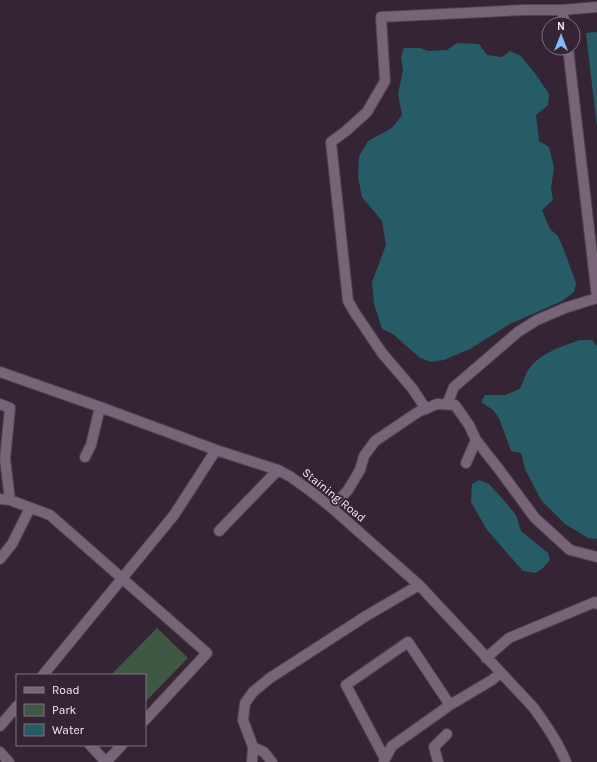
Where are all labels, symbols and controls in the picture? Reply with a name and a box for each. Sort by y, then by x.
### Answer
north arrow [541,16,581,56]
text: N [557,20,565,33]
street label: Staining Road [300,465,368,525]
legend [16,674,146,746]
text: Road [52,683,80,697]
text: Park [52,703,77,717]
text: Water [52,723,85,737]

